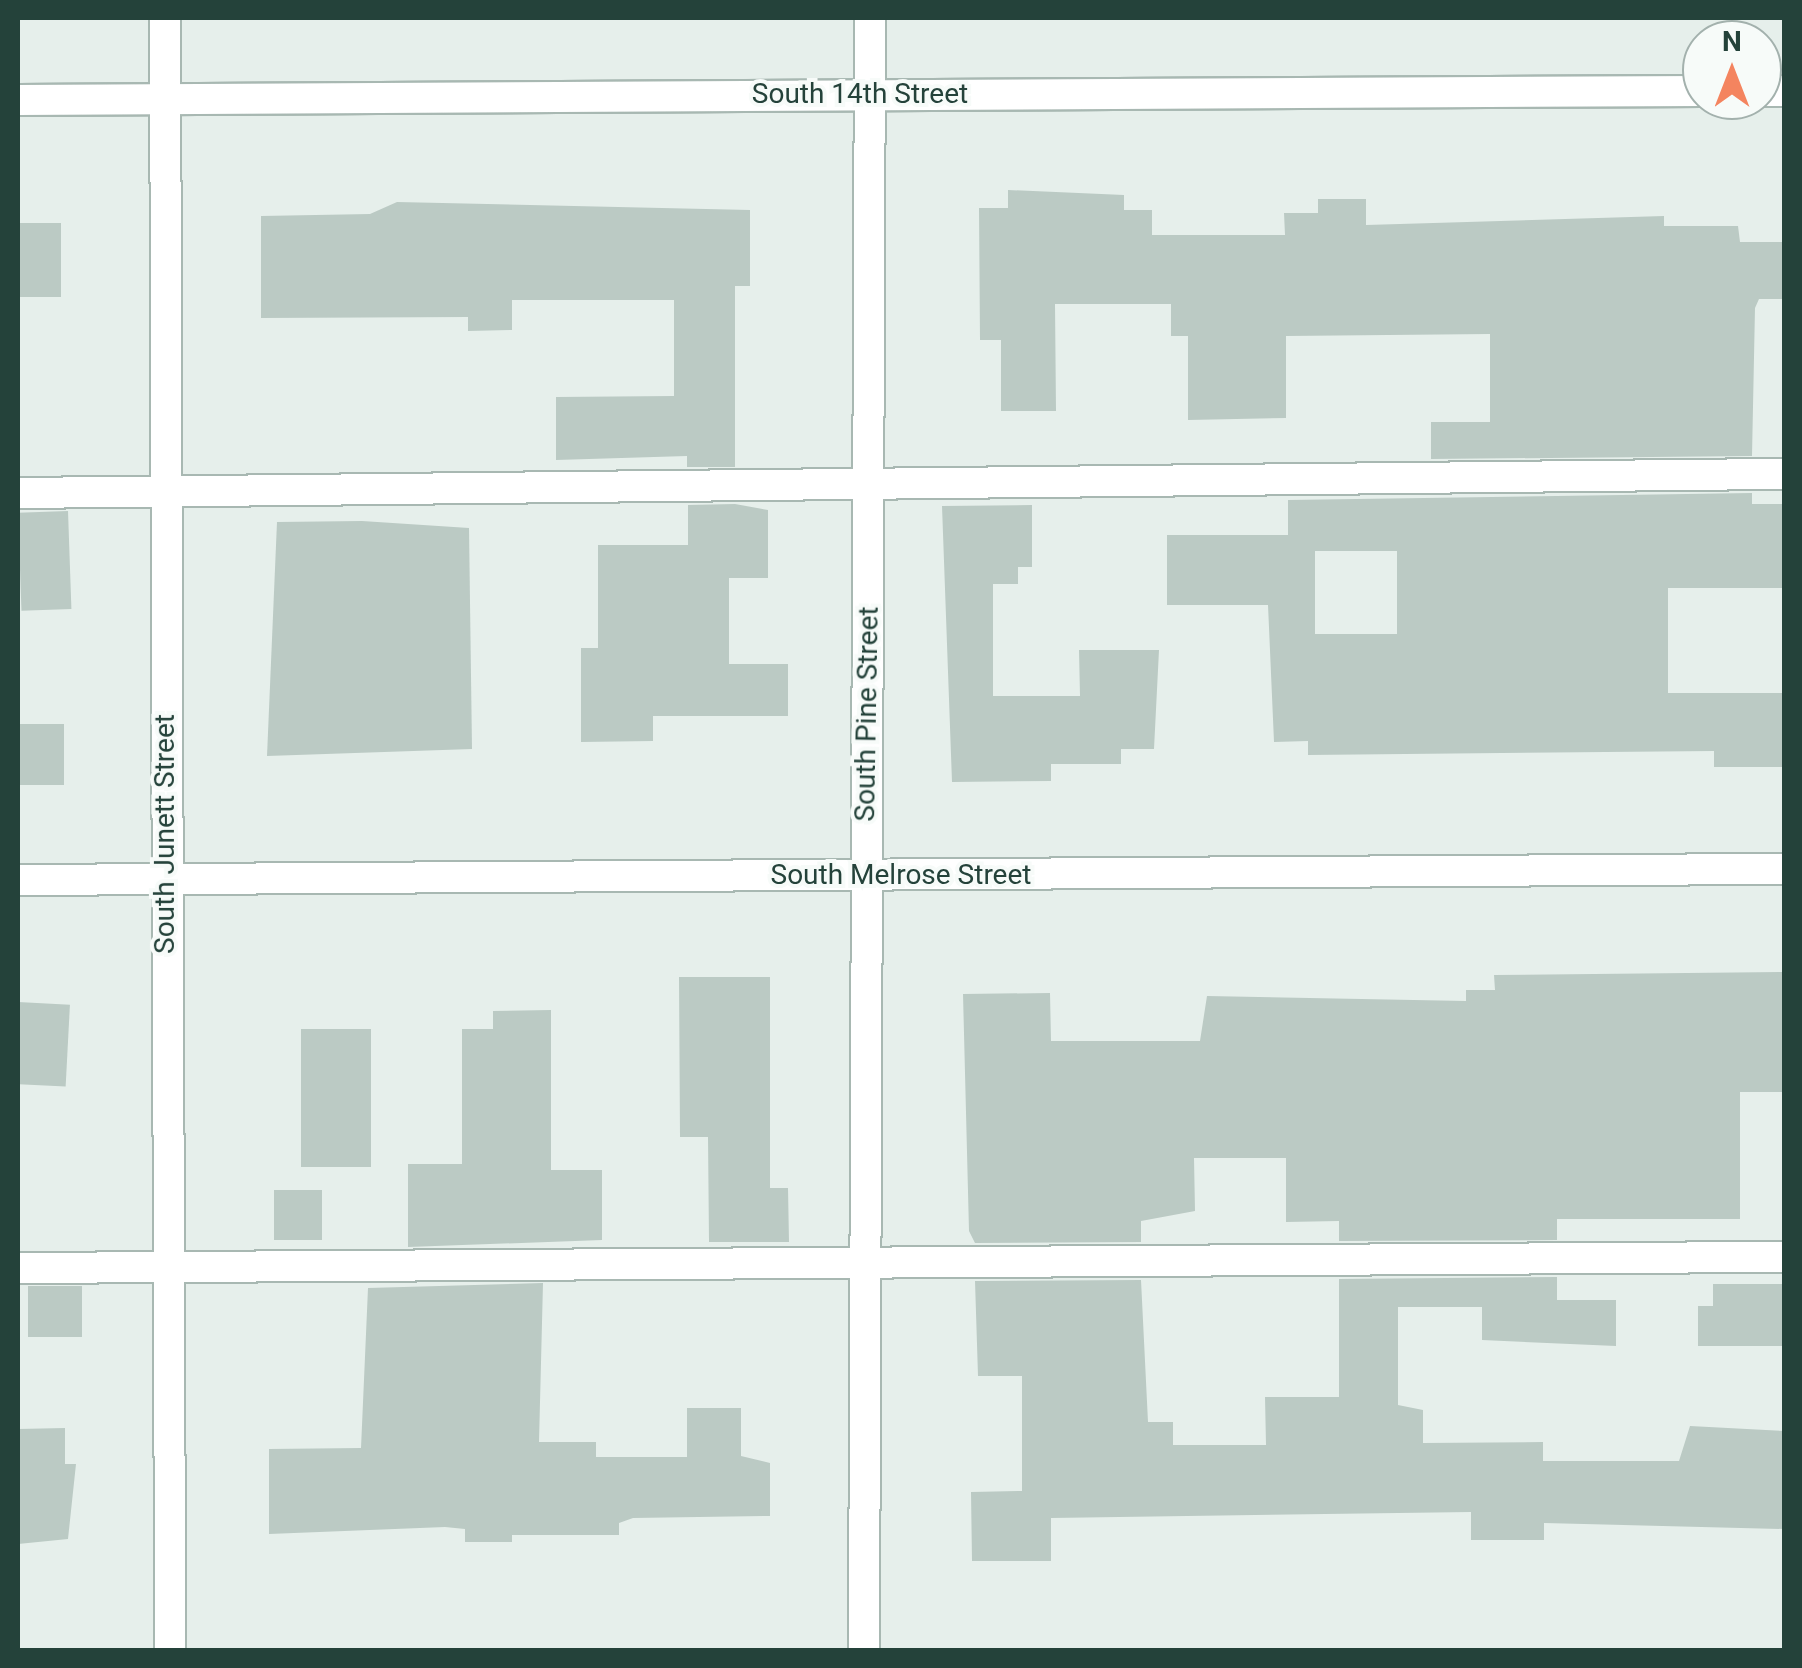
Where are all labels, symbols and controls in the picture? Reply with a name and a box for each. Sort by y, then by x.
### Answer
north arrow [1682,20,1782,120]
text: N [1722,25,1742,58]
street label: South 14th Street [752,77,968,111]
street label: South Pine Street [848,606,886,822]
street label: South Junett Street [148,714,182,954]
street label: South Melrose Street [771,858,1031,892]

